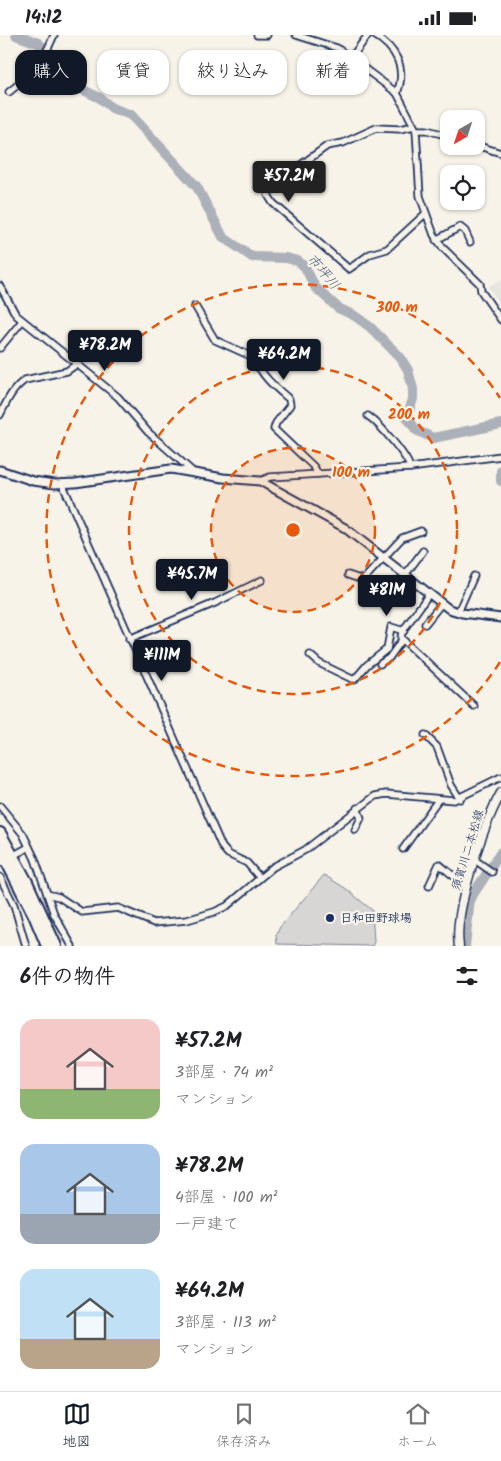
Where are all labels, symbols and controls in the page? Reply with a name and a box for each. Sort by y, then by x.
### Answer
text: 14:12 [25,3,63,33]
chip: 購入 [15,50,87,95]
chip: 賃貸 [97,50,169,95]
chip: 絞り込み [179,50,287,95]
chip: 新着 [297,50,369,95]
north arrow [440,110,485,155]
map controls [440,110,485,210]
pin: ¥57.2M [248,161,330,203]
text: ¥57.2M [264,164,314,189]
button: locate [440,165,485,210]
water label: 市坪川 [301,249,345,295]
text: 300 m [375,296,418,320]
pin: ¥78.2M [64,329,146,372]
text: ¥78.2M [79,333,131,358]
pin: ¥64.2M [243,339,325,381]
text: ¥64.2M [258,342,310,367]
text: 200 m [388,403,430,427]
text: 100 m [332,461,370,485]
centre of rings [284,521,302,539]
pin: ¥45.7M [151,559,233,601]
text: ¥45.7M [167,562,217,587]
pin: ¥81M [357,575,417,617]
text: ¥81M [369,578,405,603]
pin: ¥111M [127,639,197,682]
text: ¥111M [144,643,180,668]
street label: 須賀川二本松線 [447,807,489,893]
place label: 日和田野球場 [340,909,412,928]
marker: 日和田野球場 [324,912,336,924]
text: 6件の物件 [20,961,115,994]
icon: filters [453,962,481,990]
text: ¥57.2M [175,1025,242,1058]
icon: home [60,1039,120,1099]
text: 3部屋 · 74 m² [175,1060,273,1085]
text: マンション [175,1087,254,1112]
text: ¥78.2M [175,1150,243,1183]
icon: home [60,1164,120,1224]
text: 4部屋 · 100 m² [175,1185,278,1210]
text: 一戸建て [175,1212,239,1237]
text: ¥64.2M [175,1275,244,1308]
icon: home [60,1289,120,1349]
text: 3部屋 · 113 m² [175,1310,276,1335]
text: マンション [175,1337,254,1362]
tab: 地図 [63,1400,91,1453]
tab: 保存済み [216,1400,272,1453]
tab: ホーム [397,1400,438,1453]

